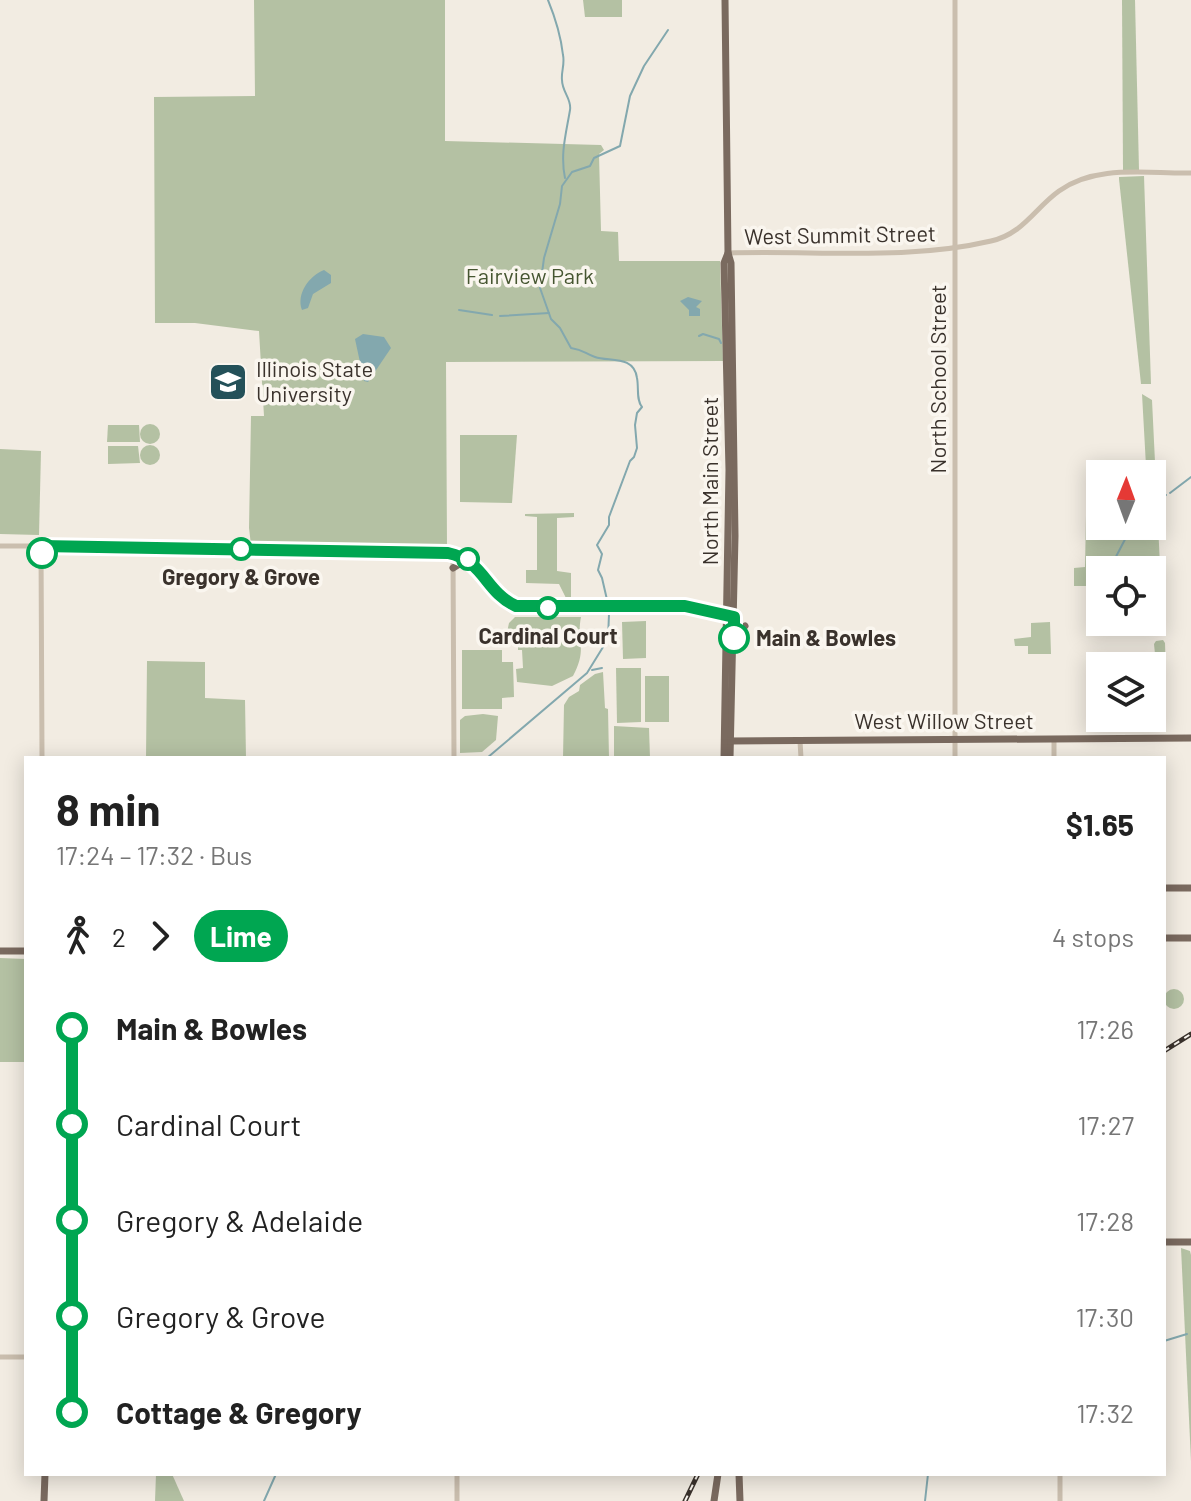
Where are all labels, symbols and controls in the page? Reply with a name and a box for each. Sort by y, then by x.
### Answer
street label: West Summit Street [744,219,936,249]
park label: Fairview Park [466,262,594,288]
street label: North School Street [924,285,950,473]
place label: Illinois State University [256,355,373,406]
school or university icon: Illinois State University [207,361,249,403]
street label: North Main Street [696,397,722,565]
north arrow [1086,460,1166,540]
map controls [1086,460,1166,732]
unlabelled marker [27,538,57,568]
marker: Gregory & Grove [230,538,252,560]
unlabelled marker [457,548,479,570]
button: locate [1086,556,1166,636]
place label: Gregory & Grove [162,563,320,589]
marker: Cardinal Court [537,597,559,619]
place label: Cardinal Court [478,622,618,648]
marker: Main & Bowles [719,623,749,653]
place label: Main & Bowles [756,624,896,650]
button: layers [1086,652,1166,732]
street label: West Willow Street [854,707,1034,733]
text: 8 min [56,782,161,835]
text: $1.65 [1066,806,1134,842]
text: 17:24 – 17:32 · Bus [56,839,252,870]
icon: walk [56,914,100,958]
icon: forward [138,914,182,958]
text: Lime [210,919,272,953]
text: 2 [112,921,126,952]
text: 4 stops [1052,921,1134,952]
text: Main & Bowles [116,1010,307,1046]
text: 17:26 [1076,1013,1134,1044]
text: Cardinal Court [116,1106,301,1142]
text: 17:27 [1078,1109,1134,1140]
text: Gregory & Adelaide [116,1202,363,1238]
text: 17:28 [1076,1205,1134,1236]
text: Gregory & Grove [116,1298,326,1334]
text: 17:30 [1076,1301,1134,1332]
text: Cottage & Gregory [116,1394,362,1430]
text: 17:32 [1076,1397,1134,1428]

